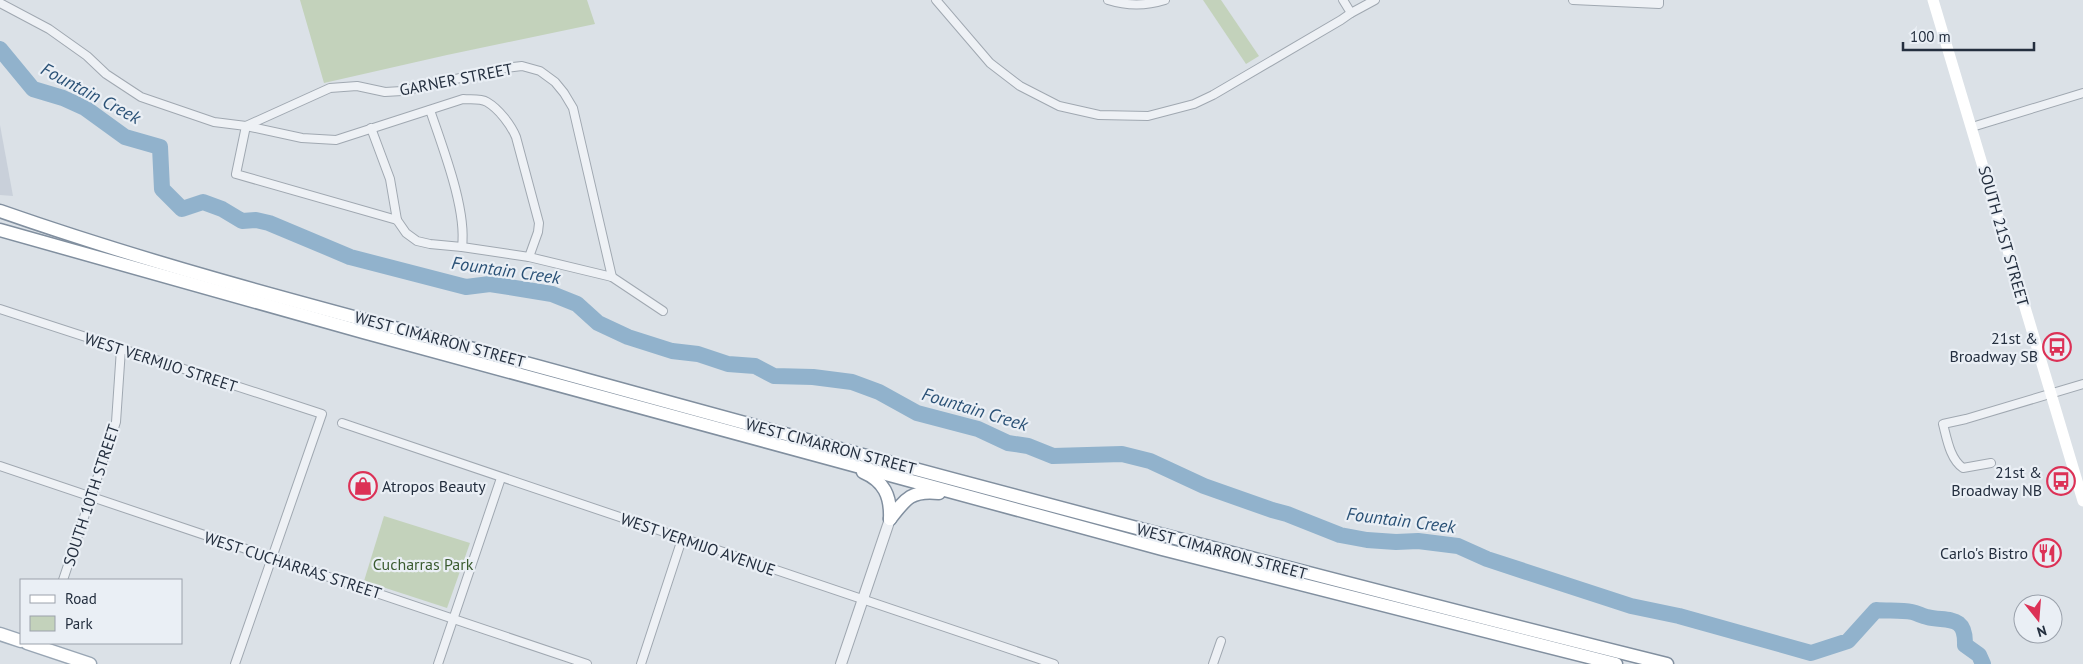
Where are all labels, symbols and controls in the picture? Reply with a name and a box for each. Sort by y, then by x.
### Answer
scale bar [1903,20,2034,52]
text: 100 m [1910,27,1951,46]
water label: Fountain Creek [37,57,146,129]
street label: GARNER STREET [398,58,514,100]
street label: SOUTH 21ST STREET [1974,163,2034,309]
water label: Fountain Creek [450,251,563,289]
street label: WEST CIMARRON STREET [352,307,528,371]
street label: WEST VERMIJO STREET [82,328,240,396]
place label: 21st & Broadway SB [1949,328,2038,366]
bus stop icon: 21st & Broadway SB [2042,332,2072,362]
water label: Fountain Creek [919,382,1032,436]
street label: WEST CIMARRON STREET [743,414,919,478]
street label: SOUTH 10TH STREET [59,421,123,568]
place label: 21st & Broadway NB [1951,462,2042,500]
bus stop icon: 21st & Broadway NB [2046,466,2076,496]
shop icon: Atropos Beauty [348,471,378,501]
place label: Atropos Beauty [382,476,486,496]
water label: Fountain Creek [1345,502,1458,538]
street label: WEST VERMIJO AVENUE [618,508,778,580]
street label: WEST CIMARRON STREET [1134,519,1310,583]
street label: WEST CUCHARRAS STREET [202,527,384,603]
restaurant icon: Carlo's Bistro [2032,538,2062,568]
place label: Carlo's Bistro [1940,543,2028,563]
park label: Cucharras Park [373,554,474,574]
legend [20,579,182,644]
text: Road [65,589,97,608]
north arrow [2013,594,2063,644]
text: Park [65,614,93,633]
text: N [2035,621,2049,641]

